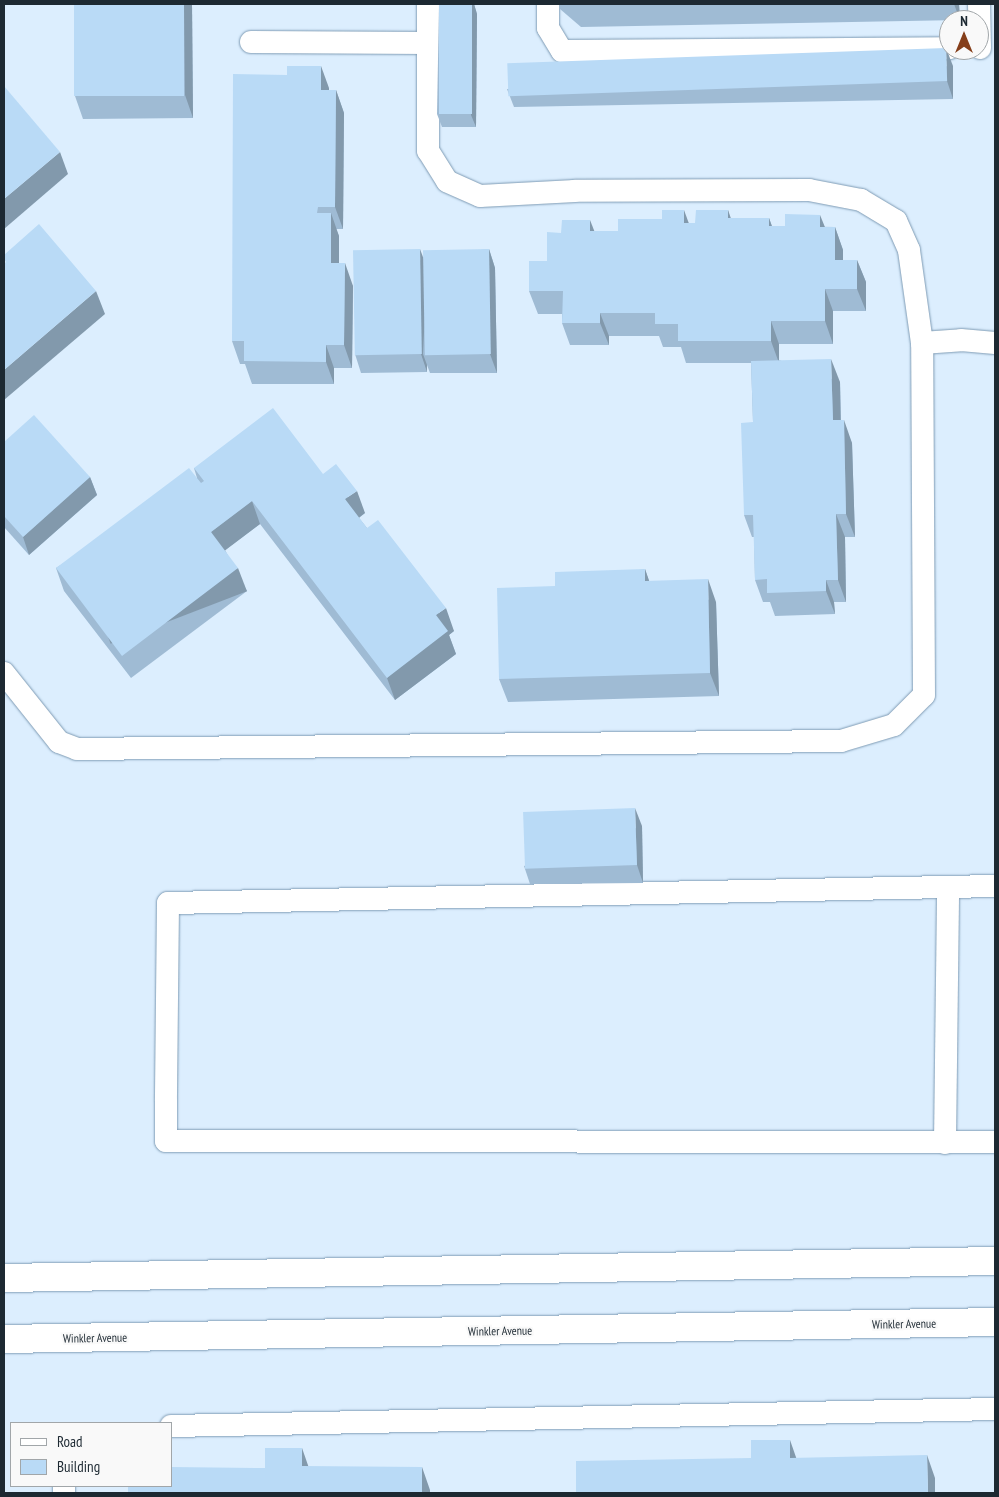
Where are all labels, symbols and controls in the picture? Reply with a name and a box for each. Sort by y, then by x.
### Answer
north arrow [939,10,989,60]
text: N [960,12,968,30]
street label: Winkler Avenue [872,1316,936,1332]
street label: Winkler Avenue [468,1323,532,1339]
street label: Winkler Avenue [63,1330,127,1346]
legend [10,1422,172,1487]
text: Road [57,1432,83,1451]
text: Building [57,1457,100,1476]

